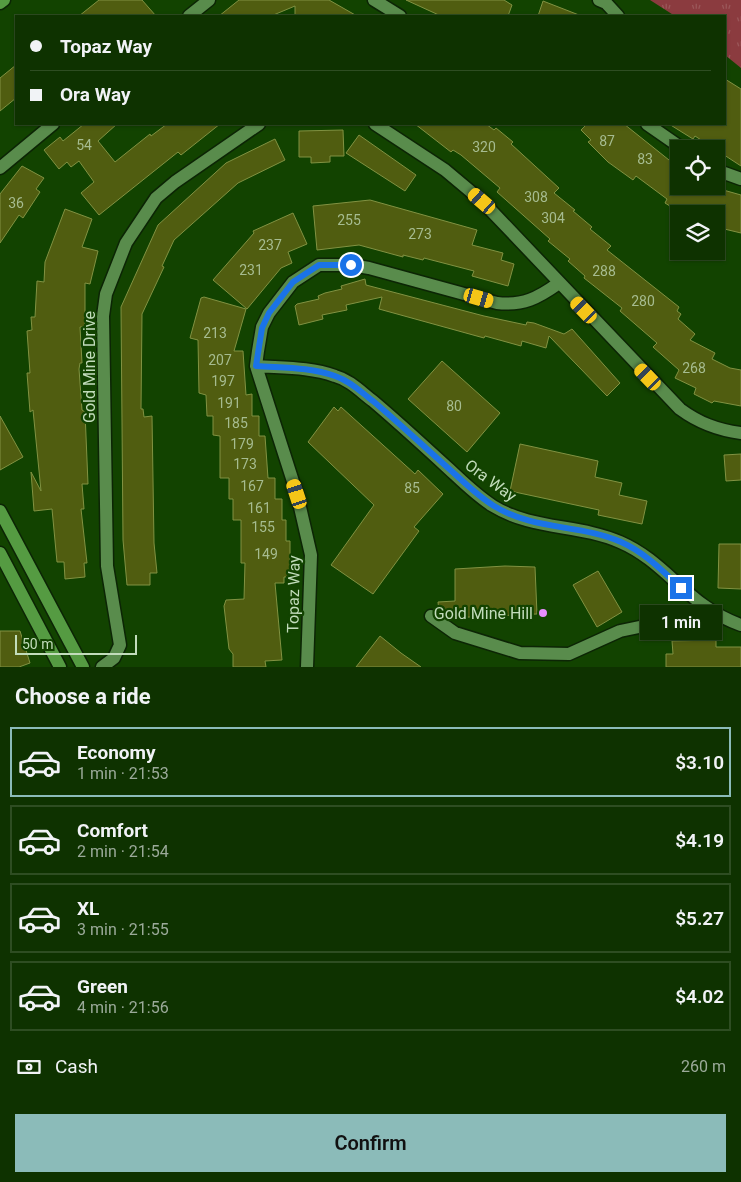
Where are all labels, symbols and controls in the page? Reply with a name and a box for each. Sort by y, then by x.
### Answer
text: Topaz Way [60,35,152,58]
text: Ora Way [60,83,131,106]
house number: 87 [599,133,615,149]
house number: 54 [76,137,92,153]
house number: 320 [472,139,496,155]
map controls [670,140,725,260]
button: locate [670,140,725,195]
house number: 83 [637,151,653,167]
car [465,185,498,217]
house number: 308 [524,189,548,205]
house number: 36 [8,195,24,211]
button: layers [670,205,725,260]
house number: 304 [541,210,565,226]
house number: 255 [337,212,361,228]
house number: 273 [408,226,432,242]
house number: 237 [258,237,282,253]
route start [340,254,362,276]
house number: 231 [239,262,263,278]
house number: 288 [592,263,616,279]
car [462,287,495,309]
house number: 280 [631,293,655,309]
car [568,294,599,326]
street label: Gold Mine Drive [80,311,99,423]
house number: 213 [203,325,227,341]
house number: 207 [208,352,232,368]
house number: 268 [682,360,706,376]
car [632,361,663,393]
house number: 197 [211,373,235,389]
house number: 191 [217,395,241,411]
house number: 80 [446,398,462,414]
house number: 185 [224,415,248,431]
house number: 179 [230,436,254,452]
street label: Ora Way [461,455,520,506]
house number: 173 [233,456,257,472]
car [285,477,308,511]
house number: 167 [240,478,264,494]
house number: 85 [404,480,420,496]
house number: 161 [247,500,271,516]
house number: 155 [251,519,275,535]
house number: 149 [254,546,278,562]
street label: Topaz Way [283,555,304,633]
route end [670,577,692,599]
place label: Gold Mine Hill [434,604,533,623]
callout: 1 min [640,606,722,640]
marker: Gold Mine Hill [537,607,549,619]
text: 1 min [661,613,701,632]
scale bar [15,632,138,655]
text: 50 m [22,636,54,652]
text: Choose a ride [15,684,151,709]
icon: car [17,740,62,785]
text: Economy [77,741,156,764]
text: $3.10 [675,751,724,774]
text: 1 min · 21:53 [77,764,169,783]
icon: car [17,818,62,863]
text: Comfort [77,819,148,842]
text: $4.19 [675,829,724,852]
text: 2 min · 21:54 [77,842,169,861]
icon: car [17,896,62,941]
text: XL [77,897,99,920]
text: $5.27 [675,907,724,930]
text: 3 min · 21:55 [77,920,169,939]
icon: car [17,974,62,1019]
text: Green [77,975,128,998]
text: $4.02 [675,985,724,1008]
text: 4 min · 21:56 [77,998,169,1017]
icon: cash [15,1053,43,1081]
text: Cash [55,1055,98,1078]
text: 260 m [681,1057,726,1076]
button: Confirm [15,1114,726,1172]

